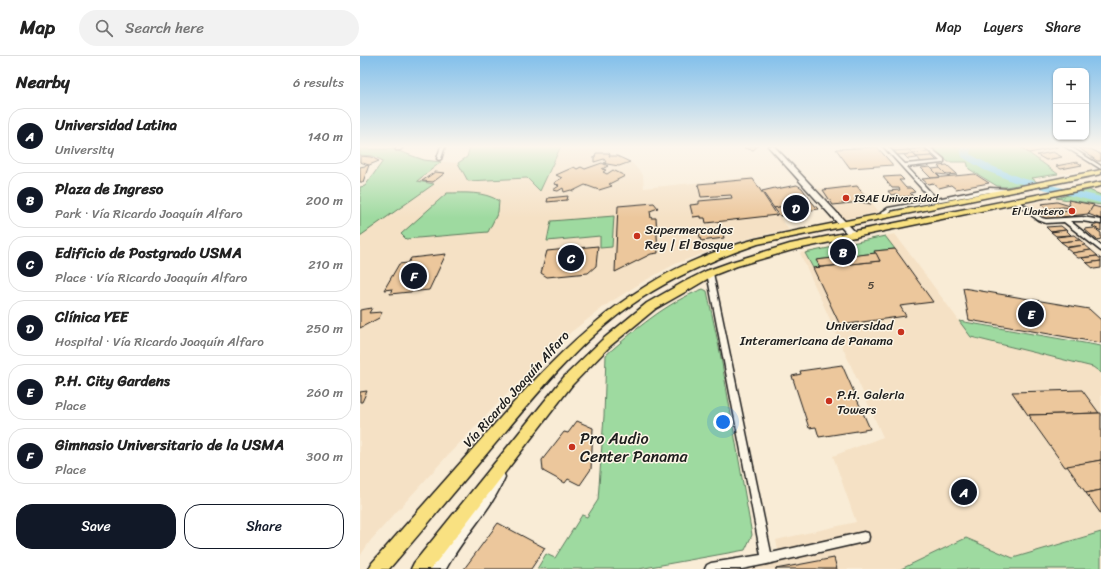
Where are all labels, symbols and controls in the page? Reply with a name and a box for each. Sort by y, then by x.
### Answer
search box [79,10,359,46]
text: Map [20,11,55,44]
text: Search here [125,15,204,41]
text: Map [936,15,961,40]
text: Layers [983,15,1023,40]
text: Share [1045,15,1081,40]
icon: search [93,17,115,39]
text: Nearby [16,67,70,97]
map controls [1053,68,1089,140]
button: + [1053,68,1089,104]
text: 6 results [293,71,344,94]
button: − [1053,104,1089,140]
text: Universidad Latina [55,112,177,138]
text: A [26,125,34,148]
text: 140 m [308,125,343,148]
text: University [55,138,114,161]
text: Plaza de Ingreso [55,176,163,202]
text: B [26,189,34,212]
text: 200 m [306,189,343,212]
place label: ISAE Universidad [853,189,939,208]
pin: D [783,193,809,223]
marker: ISAE Universidad [841,193,851,203]
text: Park · Vía Ricardo Joaquín Alfaro [55,202,243,225]
place label: El Llantero [1012,202,1065,221]
marker: El Llantero [1067,206,1077,216]
place label: Supermercados Rey | El Bosque [645,218,734,256]
marker: Supermercados Rey | El Bosque [632,231,642,241]
pin: B [830,237,856,267]
text: Edificio de Postgrado USMA [55,240,242,266]
pin: C [558,243,584,273]
text: C [26,253,34,276]
text: 210 m [308,253,343,276]
pin: F [401,261,427,291]
text: Place · Vía Ricardo Joaquín Alfaro [55,266,247,289]
house number: 5 [868,276,875,295]
pin: E [1018,299,1044,329]
text: Clínica YEE [55,304,128,330]
place label: Universidad Interamericana de Panama [739,314,894,352]
text: D [26,317,34,340]
text: 250 m [306,317,343,340]
street label: Vía Ricardo Joaquín Alfaro [457,325,575,453]
marker: Universidad Interamericana de Panama [896,327,906,337]
text: Hospital · Vía Ricardo Joaquín Alfaro [55,330,264,353]
text: P.H. City Gardens [55,368,170,394]
text: E [26,381,34,404]
text: 260 m [307,381,343,404]
place label: P.H. Galeria Towers [837,383,905,421]
text: Place [55,394,86,417]
marker: P.H. Galeria Towers [824,396,834,406]
your location [713,412,733,432]
place label: Pro Audio Center Panama [580,424,688,471]
text: Gimnasio Universitario de la USMA [55,432,284,458]
marker: Pro Audio Center Panama [567,442,577,452]
text: F [26,445,34,468]
text: 300 m [306,445,343,468]
text: Place [55,458,86,481]
pin: A [951,477,977,507]
button: Save [16,504,176,549]
button: Share [184,504,344,549]

